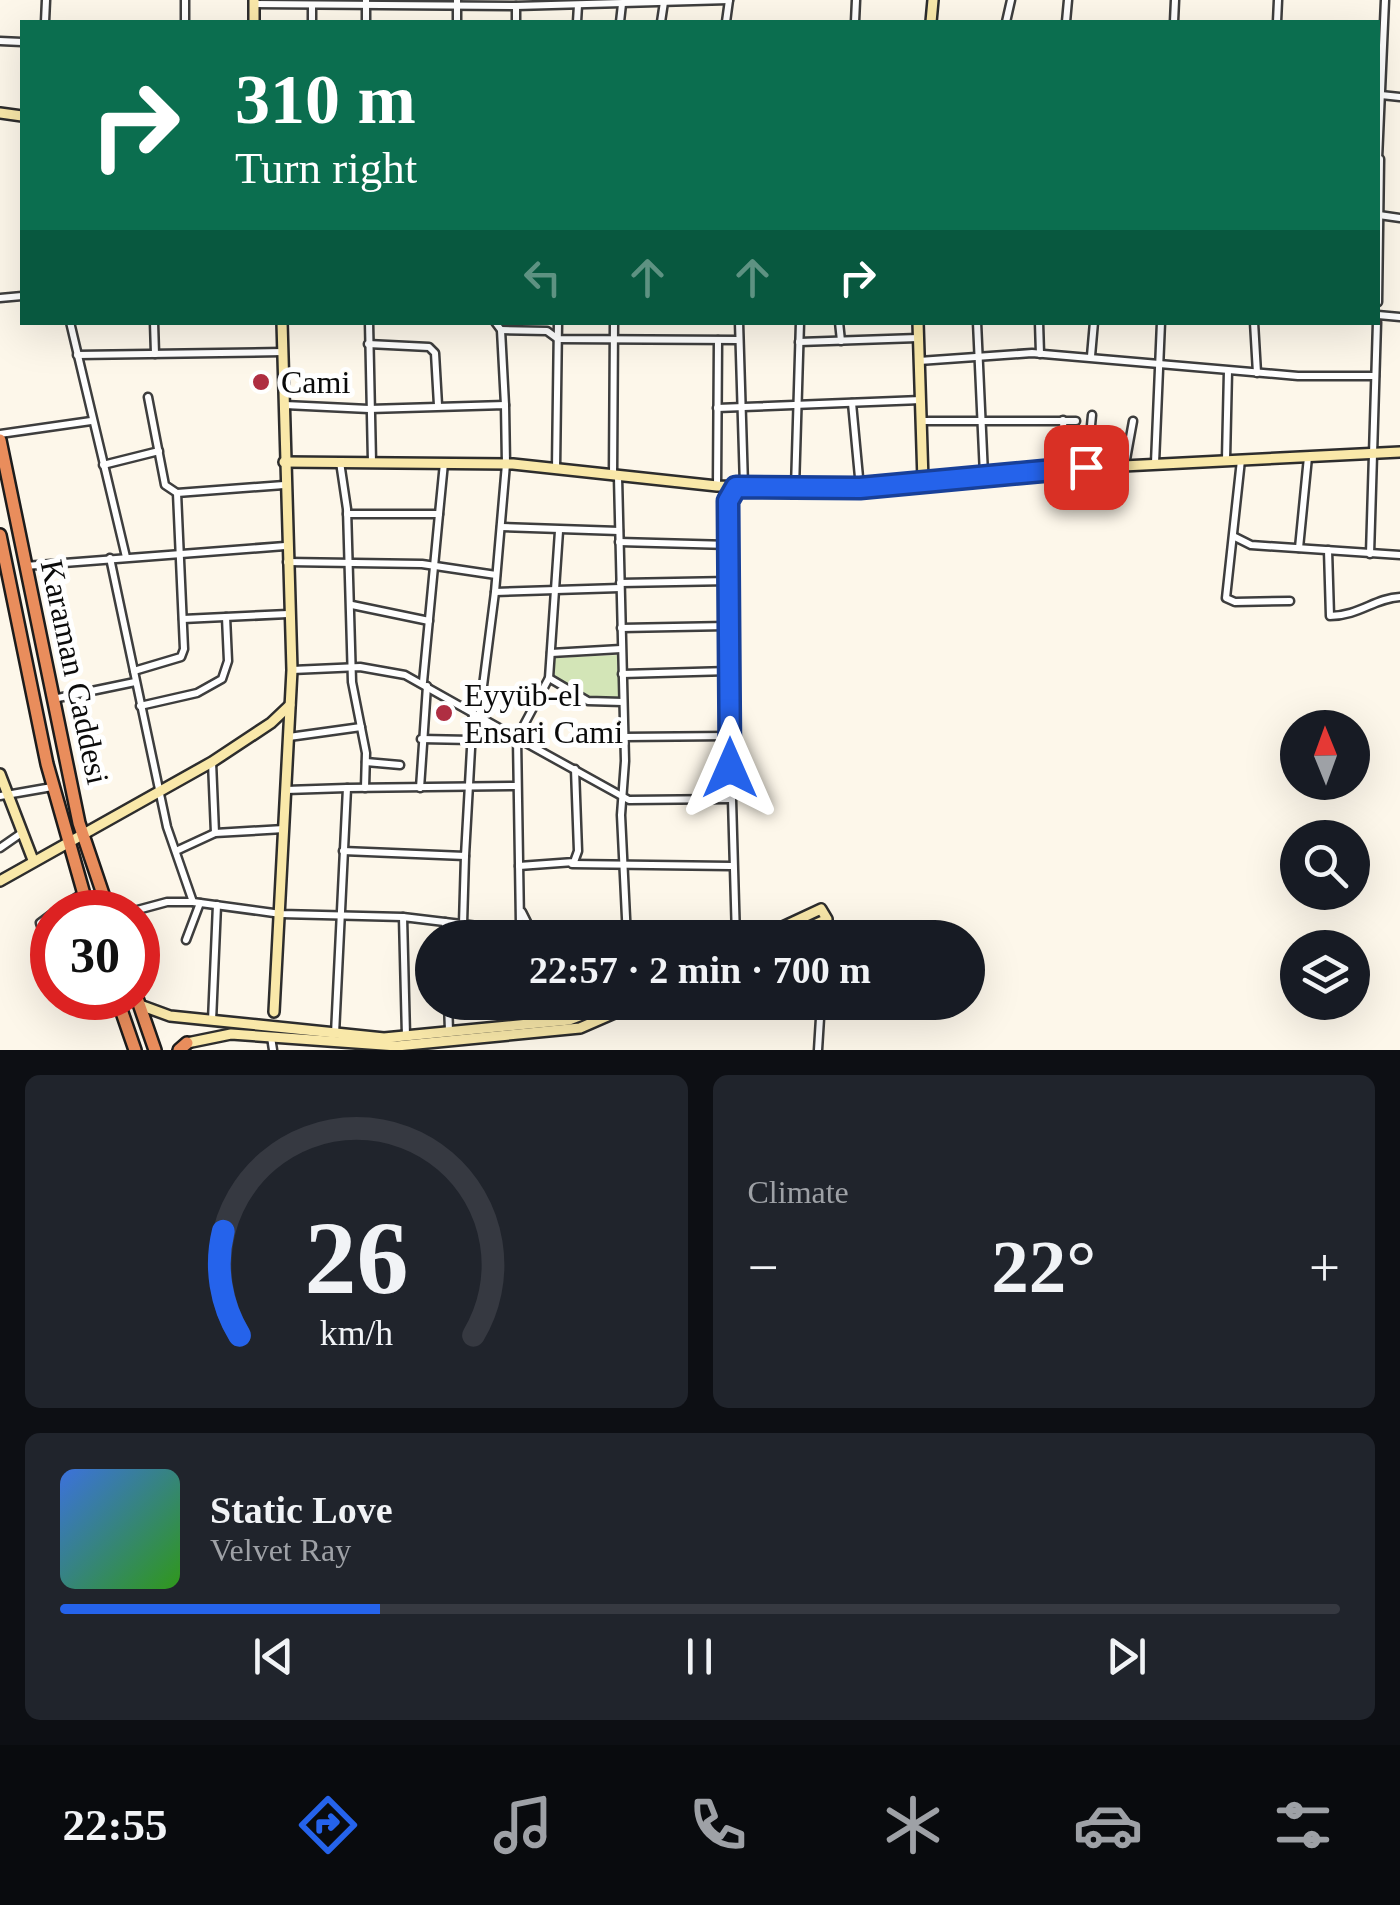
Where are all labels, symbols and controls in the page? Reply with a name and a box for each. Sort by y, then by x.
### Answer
icon: right [70,60,200,190]
text: 310 m [235,61,416,138]
text: Turn right [235,143,417,193]
icon: left [515,250,570,305]
icon: ahead [620,250,675,305]
icon: ahead [725,250,780,305]
icon: right [830,250,885,305]
place label: Cami [281,364,350,400]
marker: Cami [250,371,272,393]
pin [1044,425,1129,510]
icon: arrive [1059,440,1114,495]
street label: Karaman Caddesi [34,557,116,788]
place label: Eyyüb-el Ensari Cami [464,677,623,750]
marker: Eyyüb-el Ensari Cami [433,702,455,724]
north arrow [1280,710,1370,800]
map controls [1280,710,1370,1020]
position arrow [678,716,782,820]
button: search [1280,820,1370,910]
speed limit sign: 30 [30,890,160,1020]
button: layers [1280,930,1370,1020]
text: 22:57 · 2 min · 700 m [529,949,871,991]
text: Climate [748,1174,849,1210]
text: 26 [304,1200,408,1315]
text: 22° [991,1225,1096,1308]
text: − [748,1237,779,1298]
text: + [1309,1237,1340,1298]
text: km/h [320,1313,393,1353]
text: Static Love [210,1489,393,1531]
text: Velvet Ray [210,1532,351,1568]
icon: previous [246,1629,301,1684]
icon: pause [672,1629,727,1684]
icon: next [1099,1629,1154,1684]
icon: directions [293,1790,363,1860]
icon: music [488,1790,558,1860]
icon: phone [683,1790,753,1860]
icon: climate [878,1790,948,1860]
icon: car [1073,1790,1143,1860]
icon: filters [1268,1790,1338,1860]
text: 22:55 [63,1800,168,1850]

